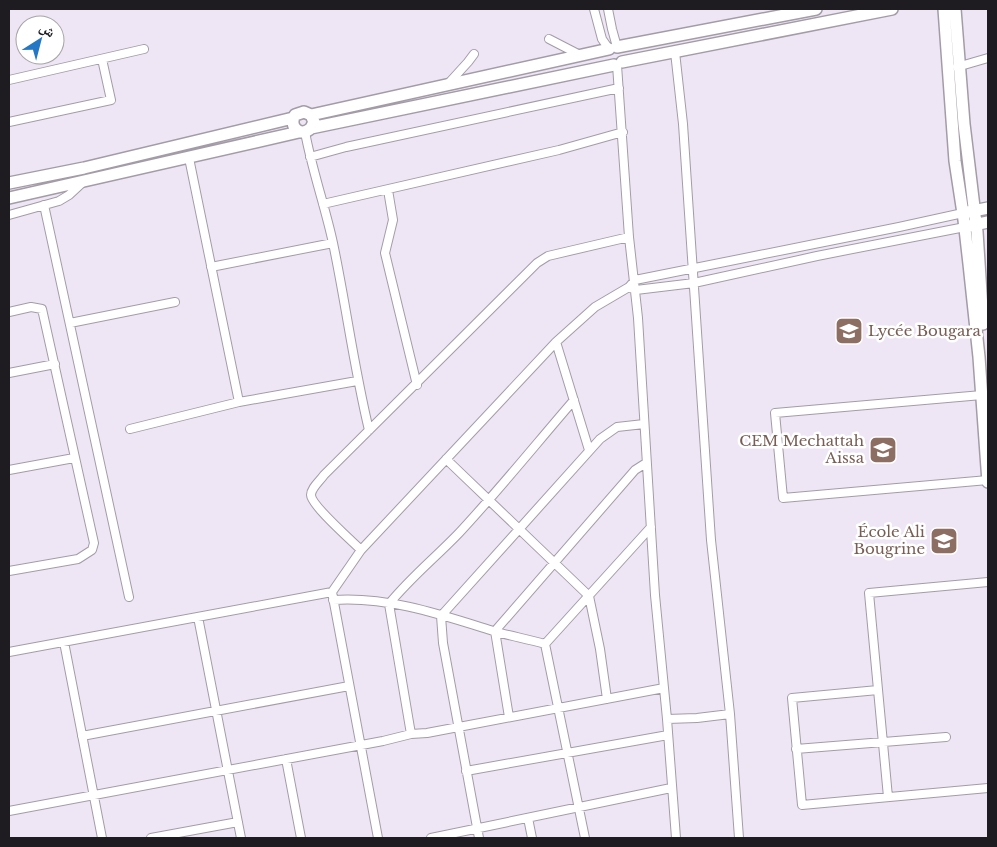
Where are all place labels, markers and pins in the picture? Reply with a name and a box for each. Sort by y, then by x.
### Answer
school or university icon: Lycée Bougara [834,316,864,346]
place label: Lycée Bougara [868,321,981,340]
place label: CEM Mechattah Aissa [739,431,865,467]
school or university icon: CEM Mechattah Aissa [868,435,898,465]
place label: École Ali Bougrine [853,522,925,558]
school or university icon: École Ali Bougrine [929,526,959,556]

